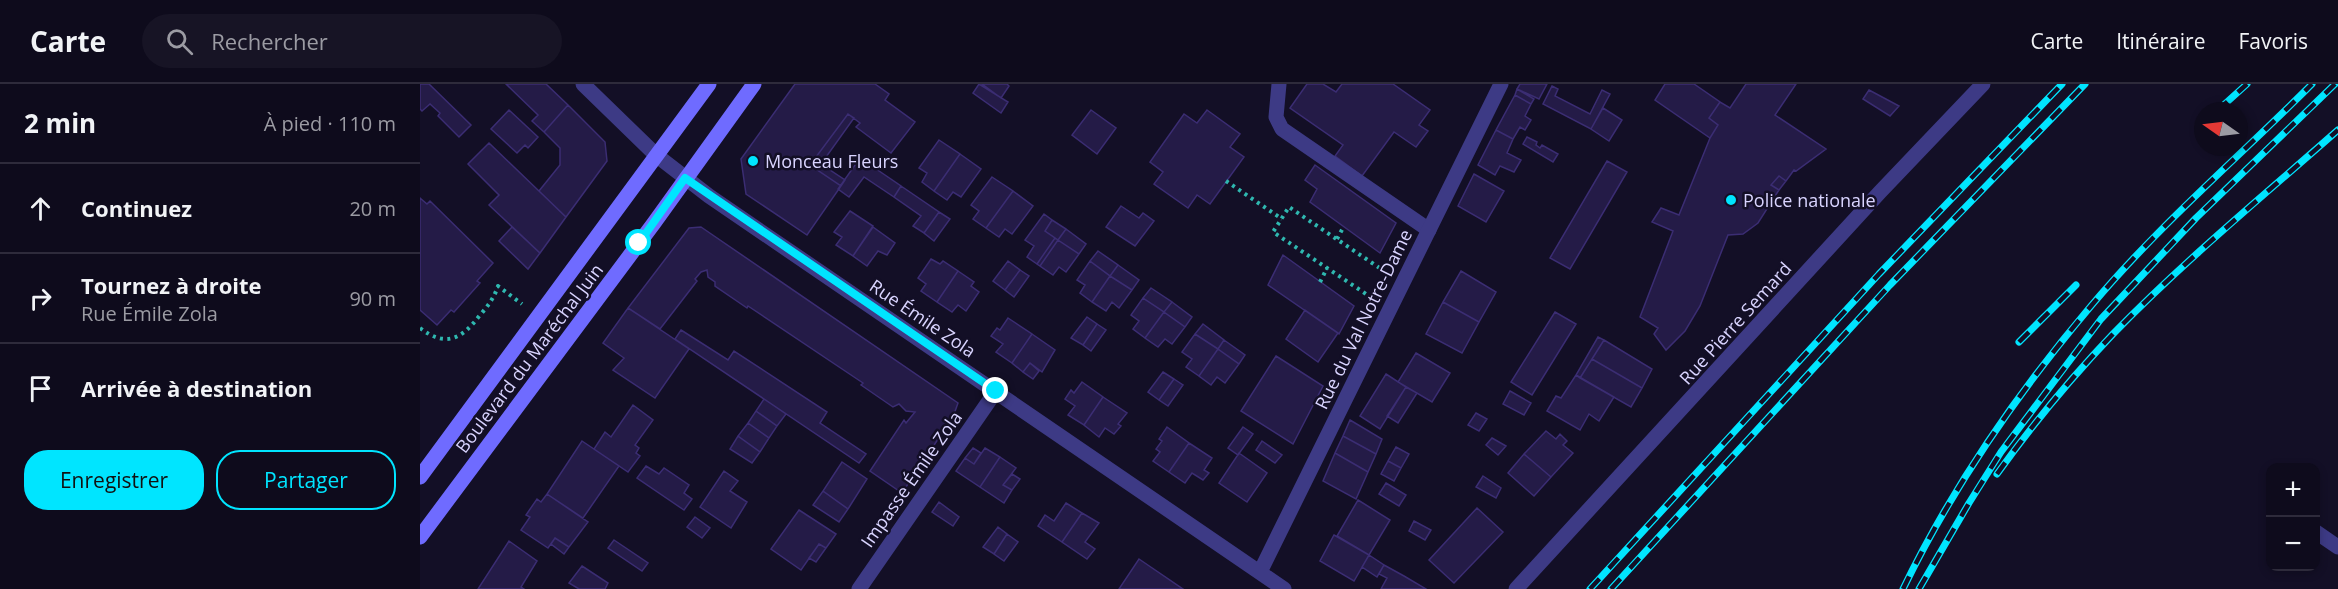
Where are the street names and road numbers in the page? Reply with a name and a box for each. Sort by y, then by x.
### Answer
street label: Rue du Val Notre-Dame [1309,225,1417,413]
street label: Rue Pierre Semard [1674,257,1796,389]
street label: Boulevard du Maréchal Juin [450,259,608,457]
street label: Rue Émile Zola [865,274,981,362]
street label: Impasse Émile Zola [855,406,967,552]

